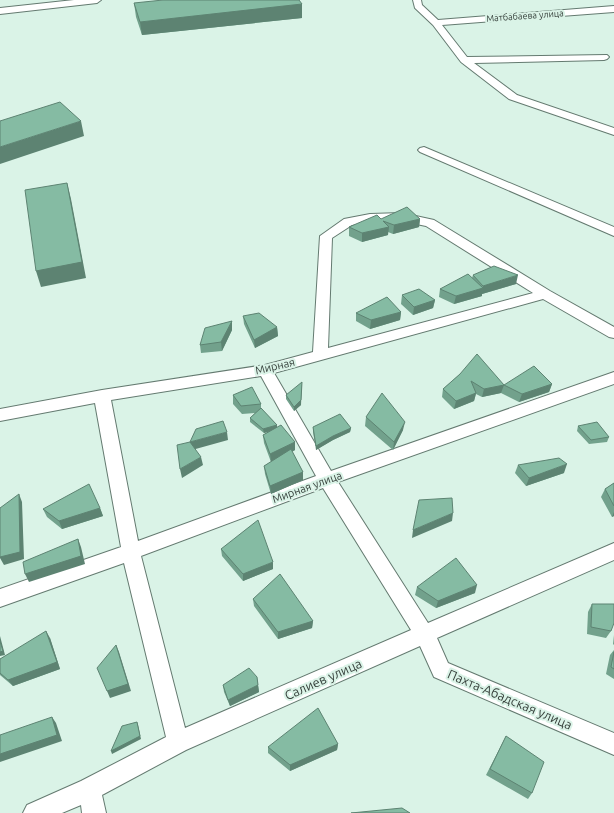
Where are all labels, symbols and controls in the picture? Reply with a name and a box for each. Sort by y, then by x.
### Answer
street label: Матбабаева улица [486,8,564,24]
street label: Мирная [254,356,296,376]
street label: Мирная улица [271,469,343,505]
street label: Салиев улица [282,656,364,702]
street label: Пахта-Абадская улица [446,666,574,732]

